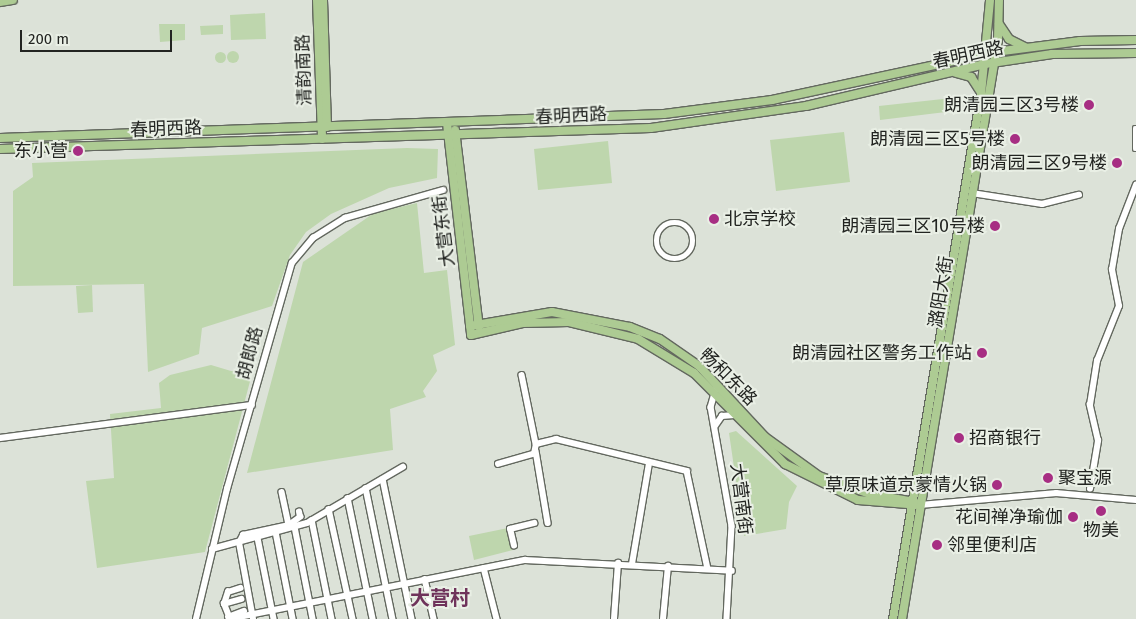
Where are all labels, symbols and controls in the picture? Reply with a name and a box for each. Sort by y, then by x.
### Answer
scale bar [22,20,175,52]
text: 200 m [28,30,69,48]
street label: 清韵南路 [292,34,316,106]
street label: 春明西路 [931,37,1005,73]
place label: 朗清园三区3号楼 [944,94,1079,116]
marker: 朗清园三区3号楼 [1083,99,1095,111]
street label: 春明西路 [534,103,608,129]
street label: 春明西路 [130,117,202,141]
place label: 朗清园三区5号楼 [870,128,1005,150]
marker: 朗清园三区5号楼 [1009,133,1021,145]
place label: 东小营 [14,140,68,162]
marker: 东小营 [72,145,84,157]
place label: 朗清园三区9号楼 [972,152,1107,174]
marker: 朗清园三区9号楼 [1111,157,1123,169]
street label: 大营东街 [429,194,459,268]
place label: 北京学校 [724,208,796,230]
marker: 北京学校 [708,213,720,225]
place label: 朗清园三区10号楼 [841,215,985,237]
marker: 朗清园三区10号楼 [989,220,1001,232]
street label: 潞阳大街 [925,255,957,329]
street label: 胡郎路 [233,324,267,382]
place label: 朗清园社区警务工作站 [792,342,972,364]
street label: 畅和东路 [695,344,761,410]
marker: 朗清园社区警务工作站 [976,347,988,359]
place label: 招商银行 [969,427,1041,449]
marker: 招商银行 [953,432,965,444]
street label: 大营南街 [726,462,756,536]
place label: 聚宝源 [1058,467,1112,489]
marker: 聚宝源 [1042,472,1054,484]
place label: 草原味道京蒙情火锅 [825,474,987,496]
marker: 草原味道京蒙情火锅 [991,479,1003,491]
marker: 物美 [1095,505,1107,517]
place label: 花间禅净瑜伽 [955,506,1063,528]
marker: 花间禅净瑜伽 [1067,511,1079,523]
place label: 物美 [1083,519,1119,541]
place label: 邻里便利店 [947,534,1037,556]
marker: 邻里便利店 [931,539,943,551]
district label: 大营村 [410,586,470,610]

